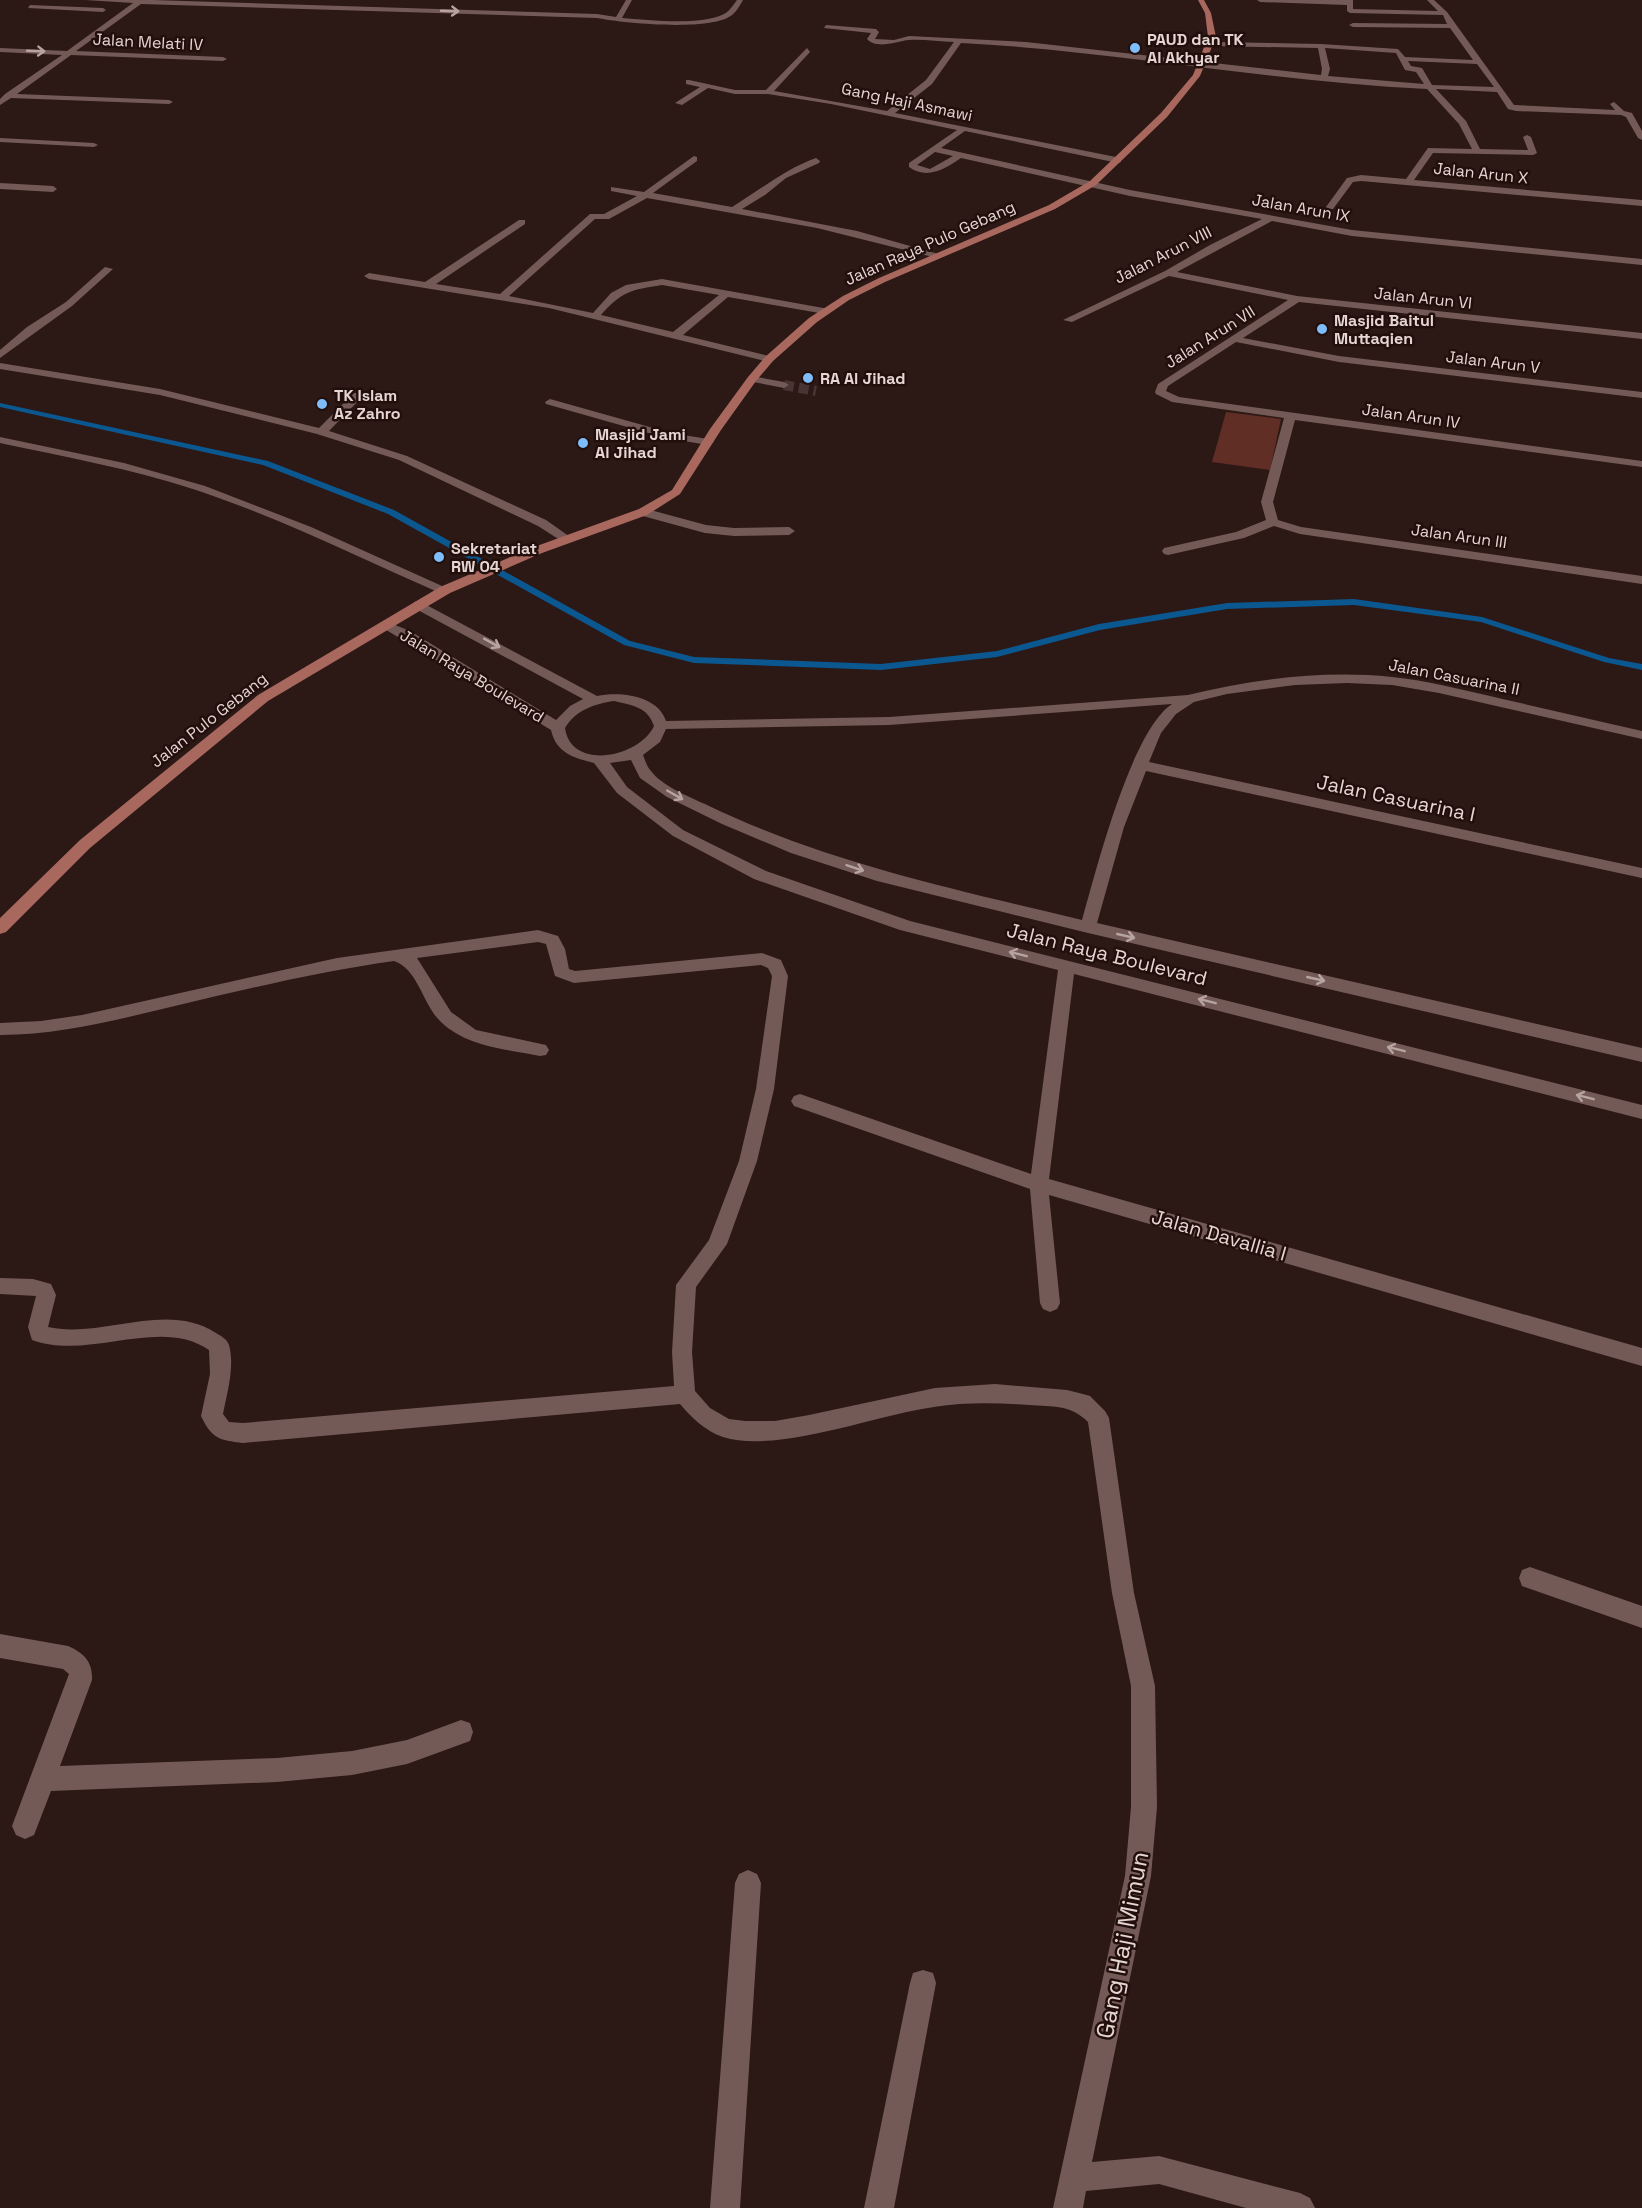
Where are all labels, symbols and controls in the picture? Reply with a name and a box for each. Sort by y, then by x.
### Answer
one-way arrow [439,5,459,17]
street label: Jalan Melati IV [92,29,204,55]
place label: PAUD dan TK Al Akhyar [1147,29,1244,68]
marker: PAUD dan TK Al Akhyar [1128,41,1142,55]
one-way arrow [25,45,45,56]
street label: Gang Haji Asmawi [840,78,974,126]
street label: Jalan Arun X [1433,158,1529,188]
street label: Jalan Arun IX [1250,189,1352,227]
street label: Jalan Raya Pulo Gebang [841,196,1019,290]
street label: Jalan Arun VIII [1111,222,1215,288]
street label: Jalan Arun VI [1373,282,1473,314]
street label: Jalan Arun VII [1161,301,1259,373]
place label: Masjid Baitul Muttaqien [1334,310,1434,349]
marker: Masjid Baitul Muttaqien [1315,322,1329,336]
street label: Jalan Arun V [1445,346,1541,378]
place label: RA Al Jihad [820,368,906,389]
marker: RA Al Jihad [801,371,815,385]
place label: TK Islam Az Zahro [334,385,401,424]
marker: TK Islam Az Zahro [315,397,329,411]
street label: Jalan Arun IV [1361,399,1461,433]
place label: Masjid Jami Al Jihad [595,424,686,463]
marker: Masjid Jami Al Jihad [576,436,590,450]
street label: Jalan Arun III [1410,519,1508,553]
place label: Sekretariat RW 04 [451,538,537,577]
marker: Sekretariat RW 04 [432,550,446,564]
street label: Jalan Raya Boulevard [396,625,548,727]
one-way arrow [483,638,501,649]
street label: Jalan Casuarina II [1387,654,1521,700]
street label: Jalan Pulo Gebang [146,668,272,772]
street label: Jalan Casuarina I [1314,769,1478,827]
one-way arrow [666,789,683,801]
one-way arrow [845,863,864,874]
street label: Jalan Raya Boulevard [1004,917,1210,991]
one-way arrow [1116,930,1135,942]
one-way arrow [1009,947,1028,959]
one-way arrow [1306,974,1325,986]
one-way arrow [1198,995,1217,1007]
one-way arrow [1387,1043,1406,1055]
one-way arrow [1576,1091,1595,1103]
street label: Jalan Davallia I [1149,1203,1289,1267]
street label: Gang Haji Mimun [1089,1849,1155,2041]

